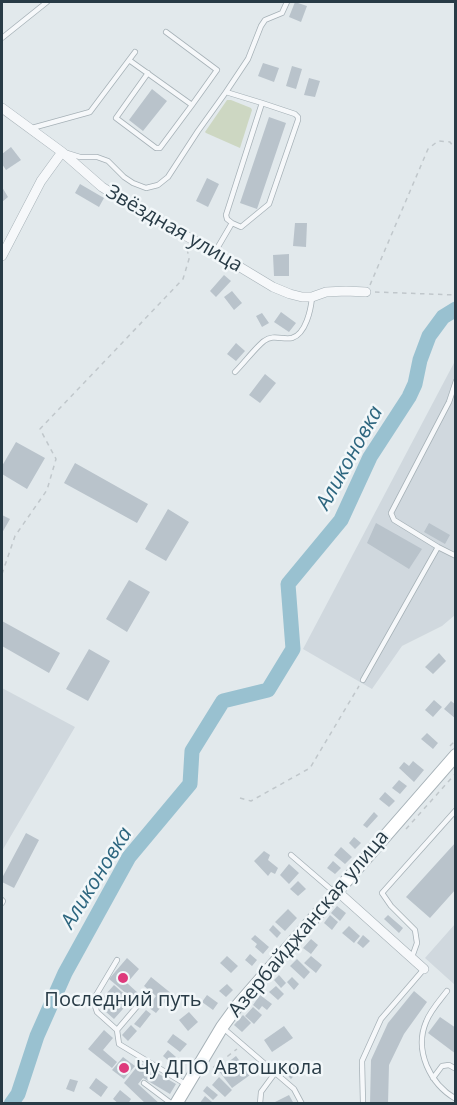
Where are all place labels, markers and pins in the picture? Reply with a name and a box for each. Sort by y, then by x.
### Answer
marker: Последний путь [116,971,130,985]
place label: Последний путь [44,988,202,1012]
place label: Чу ДПО Автошкола [136,1056,322,1080]
marker: Чу ДПО Автошкола [117,1061,131,1075]

